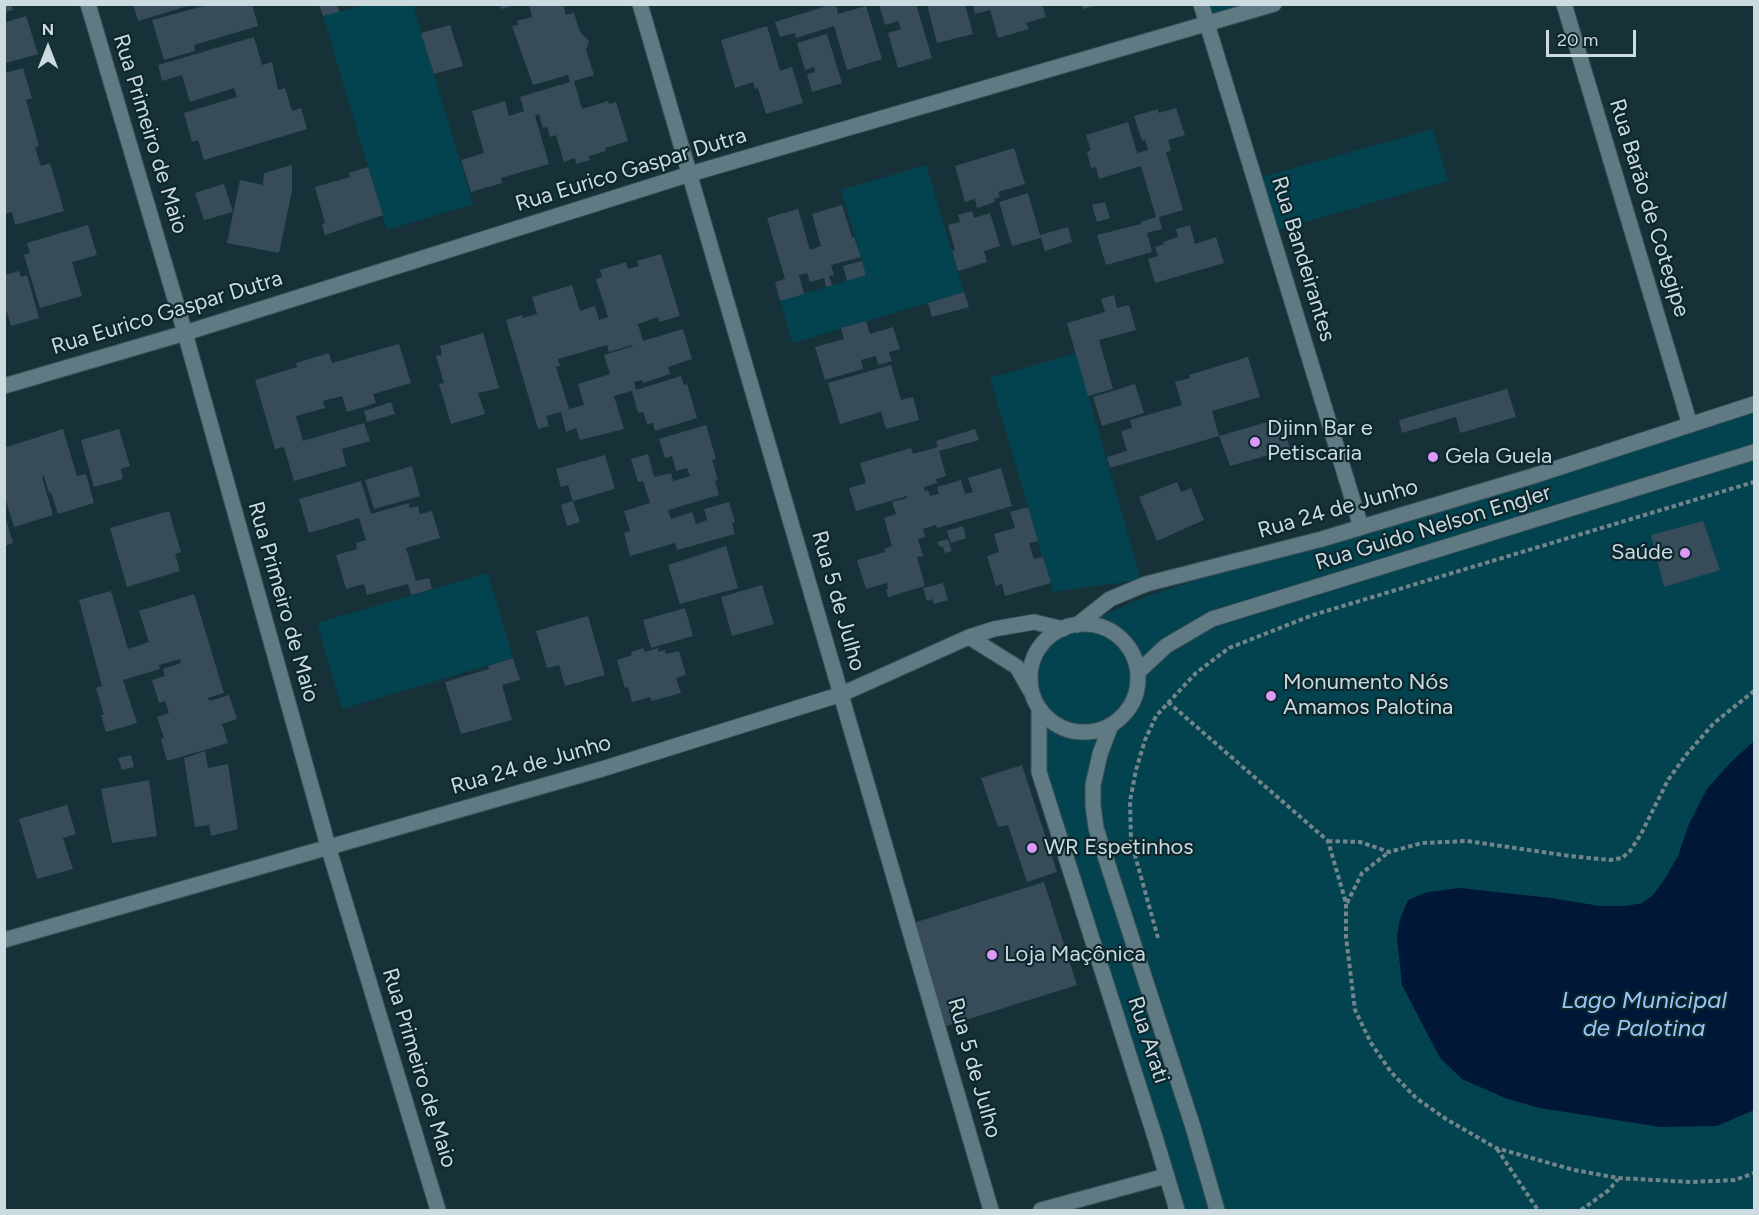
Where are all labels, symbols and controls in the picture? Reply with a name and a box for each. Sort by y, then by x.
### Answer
north arrow [18,18,78,78]
scale bar [1549,18,1639,56]
text: N [42,20,54,39]
text: 20 m [1557,29,1598,51]
street label: Rua Primeiro de Maio [107,31,193,237]
street label: Rua Barão de Cotegipe [1603,96,1695,320]
street label: Rua Eurico Gaspar Dutra [512,122,750,218]
street label: Rua Bandeirantes [1265,173,1341,345]
street label: Rua Eurico Gaspar Dutra [48,265,286,361]
place label: Djinn Bar e Petiscaria [1267,416,1373,468]
marker: Djinn Bar e Petiscaria [1248,435,1262,449]
place label: Gela Guela [1445,444,1552,470]
marker: Gela Guela [1426,450,1440,464]
street label: Rua 24 de Junho [1255,474,1421,544]
street label: Rua Guido Nelson Engler [1312,480,1554,576]
street label: Rua Primeiro de Maio [242,499,324,705]
street label: Rua 5 de Julho [805,528,871,674]
place label: Saúde [1611,540,1673,566]
marker: Saúde [1678,546,1692,560]
place label: Monumento Nós Amamos Palotina [1283,670,1453,722]
marker: Monumento Nós Amamos Palotina [1264,689,1278,703]
street label: Rua 24 de Junho [448,730,614,800]
place label: WR Espetinhos [1044,835,1194,861]
marker: WR Espetinhos [1025,841,1039,855]
place label: Loja Maçônica [1004,942,1146,968]
marker: Loja Maçônica [985,948,999,962]
street label: Rua Primeiro de Maio [376,965,462,1171]
water label: Lago Municipal de Palotina [1561,987,1727,1043]
street label: Rua Arati [1122,993,1174,1087]
street label: Rua 5 de Julho [941,995,1007,1141]

